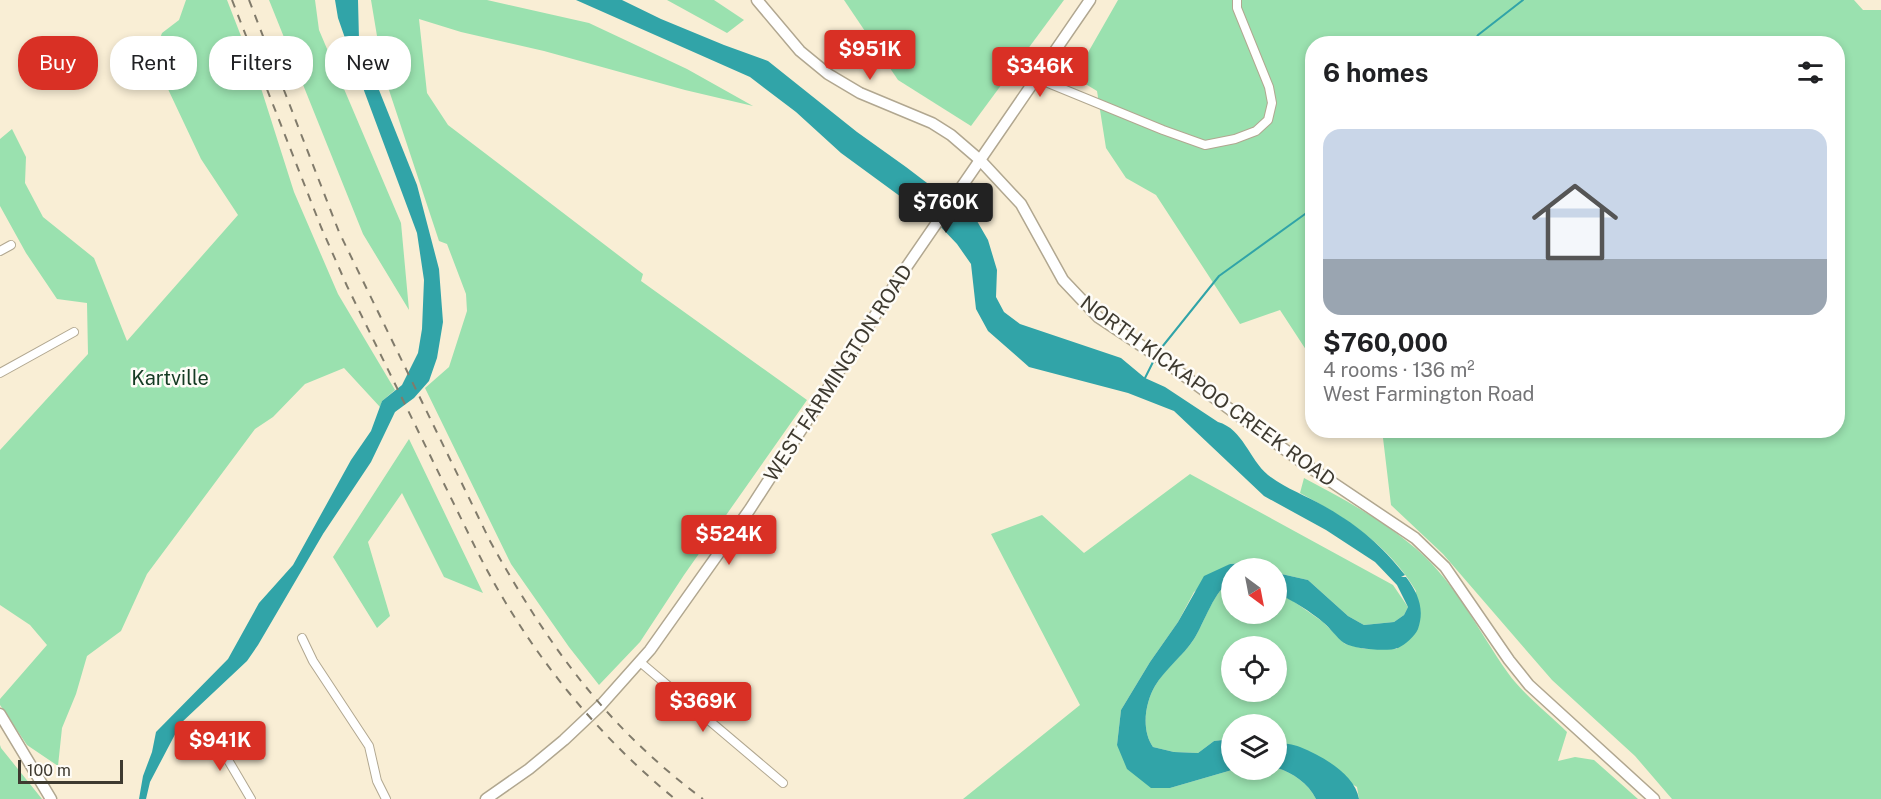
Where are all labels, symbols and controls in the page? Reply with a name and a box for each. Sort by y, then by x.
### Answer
pin: $951K [828,30,912,81]
chip: Buy [18,36,98,90]
chip: Rent [110,36,197,90]
chip: Filters [209,36,313,90]
chip: New [325,36,411,90]
text: $951K [838,37,902,61]
pin: $346K [998,47,1082,98]
text: $346K [1006,54,1074,78]
icon: filters [1794,56,1827,89]
text: 6 homes [1323,57,1428,88]
icon: home [1521,168,1629,276]
pin: $760K [904,183,988,234]
text: $760K [913,190,979,214]
street label: WEST FARMINGTON ROAD [759,260,917,486]
street label: NORTH KICKAPOO CREEK ROAD [1076,290,1340,492]
text: $760,000 [1323,327,1448,358]
text: 4 rooms · 136 m² [1323,358,1475,382]
park label: Kartville [131,366,209,390]
text: West Farmington Road [1323,382,1535,406]
pin: $524K [687,515,771,566]
text: $524K [695,522,763,546]
north arrow [1221,558,1287,624]
map controls [1221,558,1287,780]
button: locate [1221,636,1287,702]
pin: $369K [661,682,745,733]
text: $369K [669,689,737,713]
button: layers [1221,714,1287,780]
pin: $941K [178,721,262,772]
text: $941K [189,728,251,752]
scale bar [18,757,123,784]
text: 100 m [27,761,71,780]

